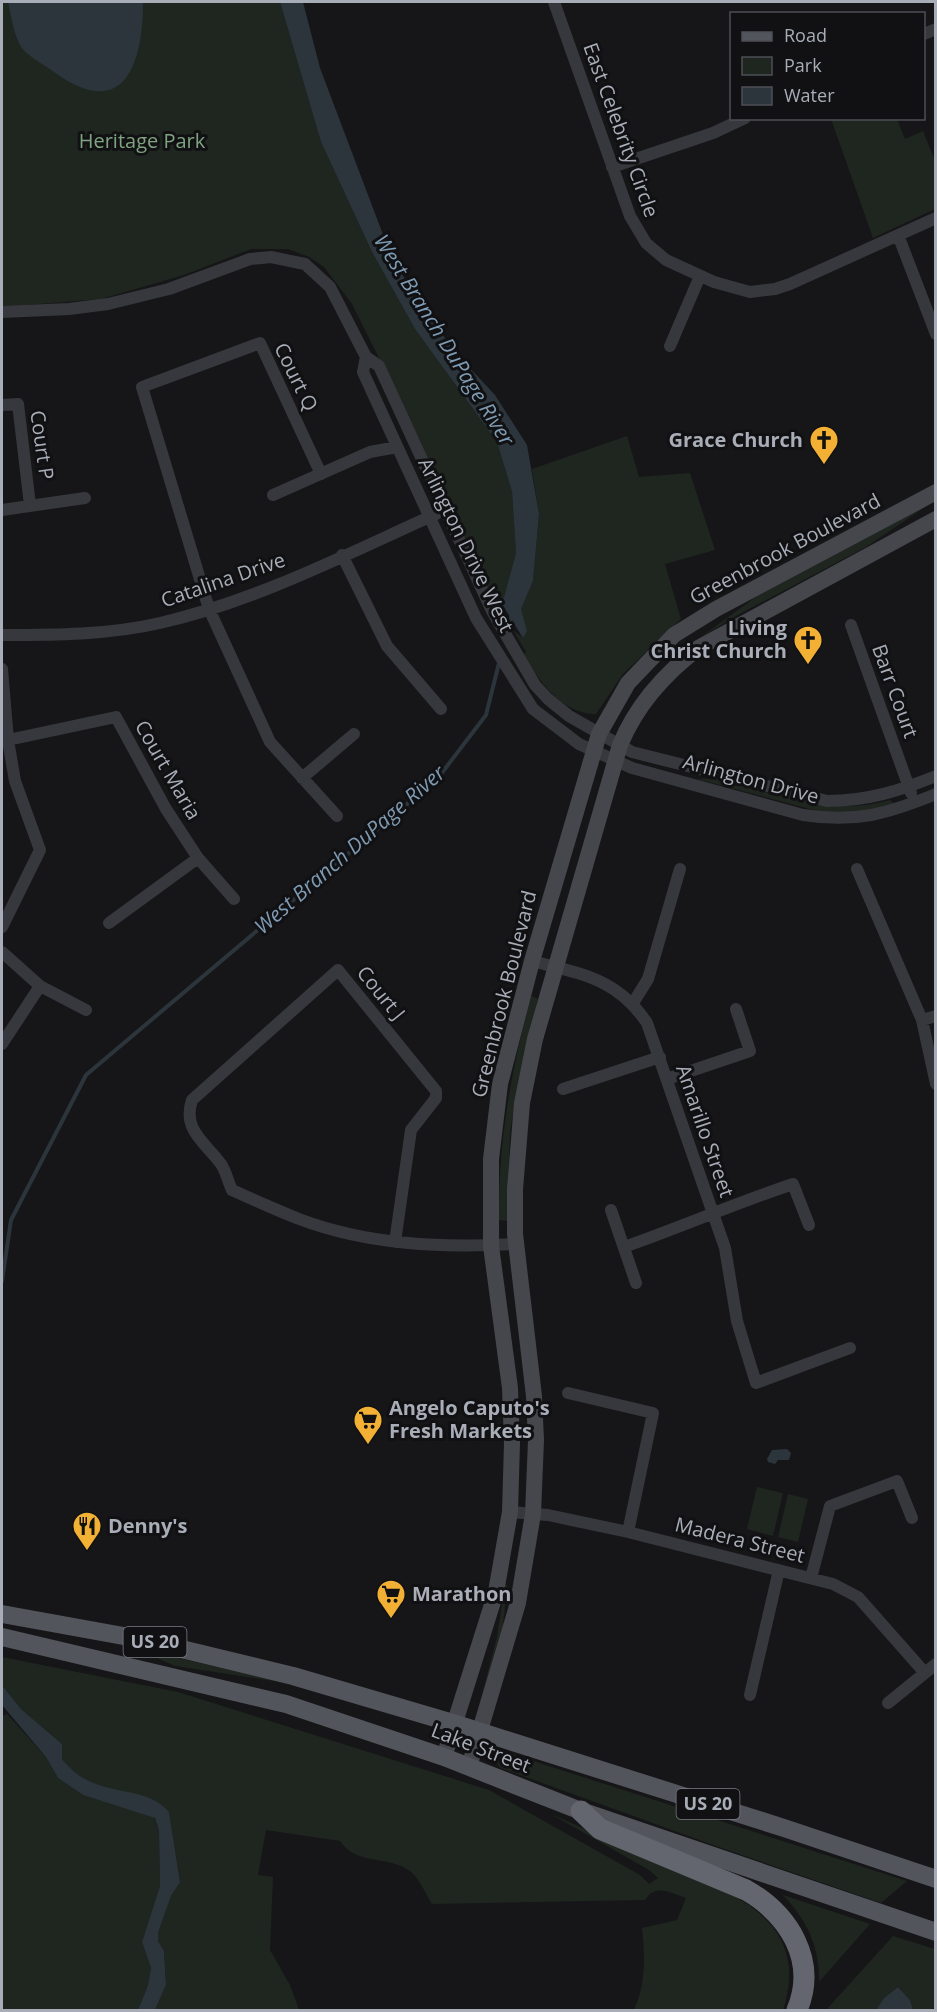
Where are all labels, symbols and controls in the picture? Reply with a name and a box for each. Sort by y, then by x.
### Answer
legend [730,12,925,120]
text: Road [784,23,827,47]
street label: East Celebrity Circle [577,39,666,221]
text: Park [784,53,822,77]
text: Water [784,83,835,107]
park label: Heritage Park [79,127,206,154]
water label: West Branch DuPage River [368,229,522,451]
street label: Court Q [268,338,325,415]
street label: Court P [24,409,61,481]
church icon: Grace Church [808,424,840,466]
place label: Grace Church [669,426,803,453]
street label: Arlington Drive West [412,453,520,637]
street label: Greenbrook Boulevard [685,487,885,610]
street label: Catalina Drive [157,546,288,613]
place label: Living Christ Church [651,614,788,664]
church icon: Living Christ Church [792,624,824,666]
street label: Barr Court [866,640,925,741]
street label: Court Maria [129,715,208,824]
street label: Arlington Drive [680,747,822,810]
water label: West Branch DuPage River [248,758,451,940]
street label: Greenbrook Boulevard [465,887,542,1100]
street label: Court J [351,960,412,1026]
street label: Amarillo Street [670,1061,741,1201]
place label: Angelo Caputo's Fresh Markets [389,1394,550,1444]
supermarket icon: Angelo Caputo's Fresh Markets [352,1404,384,1446]
restaurant icon: Denny's [71,1510,103,1552]
street label: Madera Street [672,1510,808,1569]
place label: Denny's [108,1512,188,1539]
supermarket icon: Marathon [375,1578,407,1620]
place label: Marathon [412,1580,511,1607]
road number: US 20 [124,1627,186,1657]
street label: Lake Street [428,1716,535,1779]
road number: US 20 [676,1789,740,1819]

